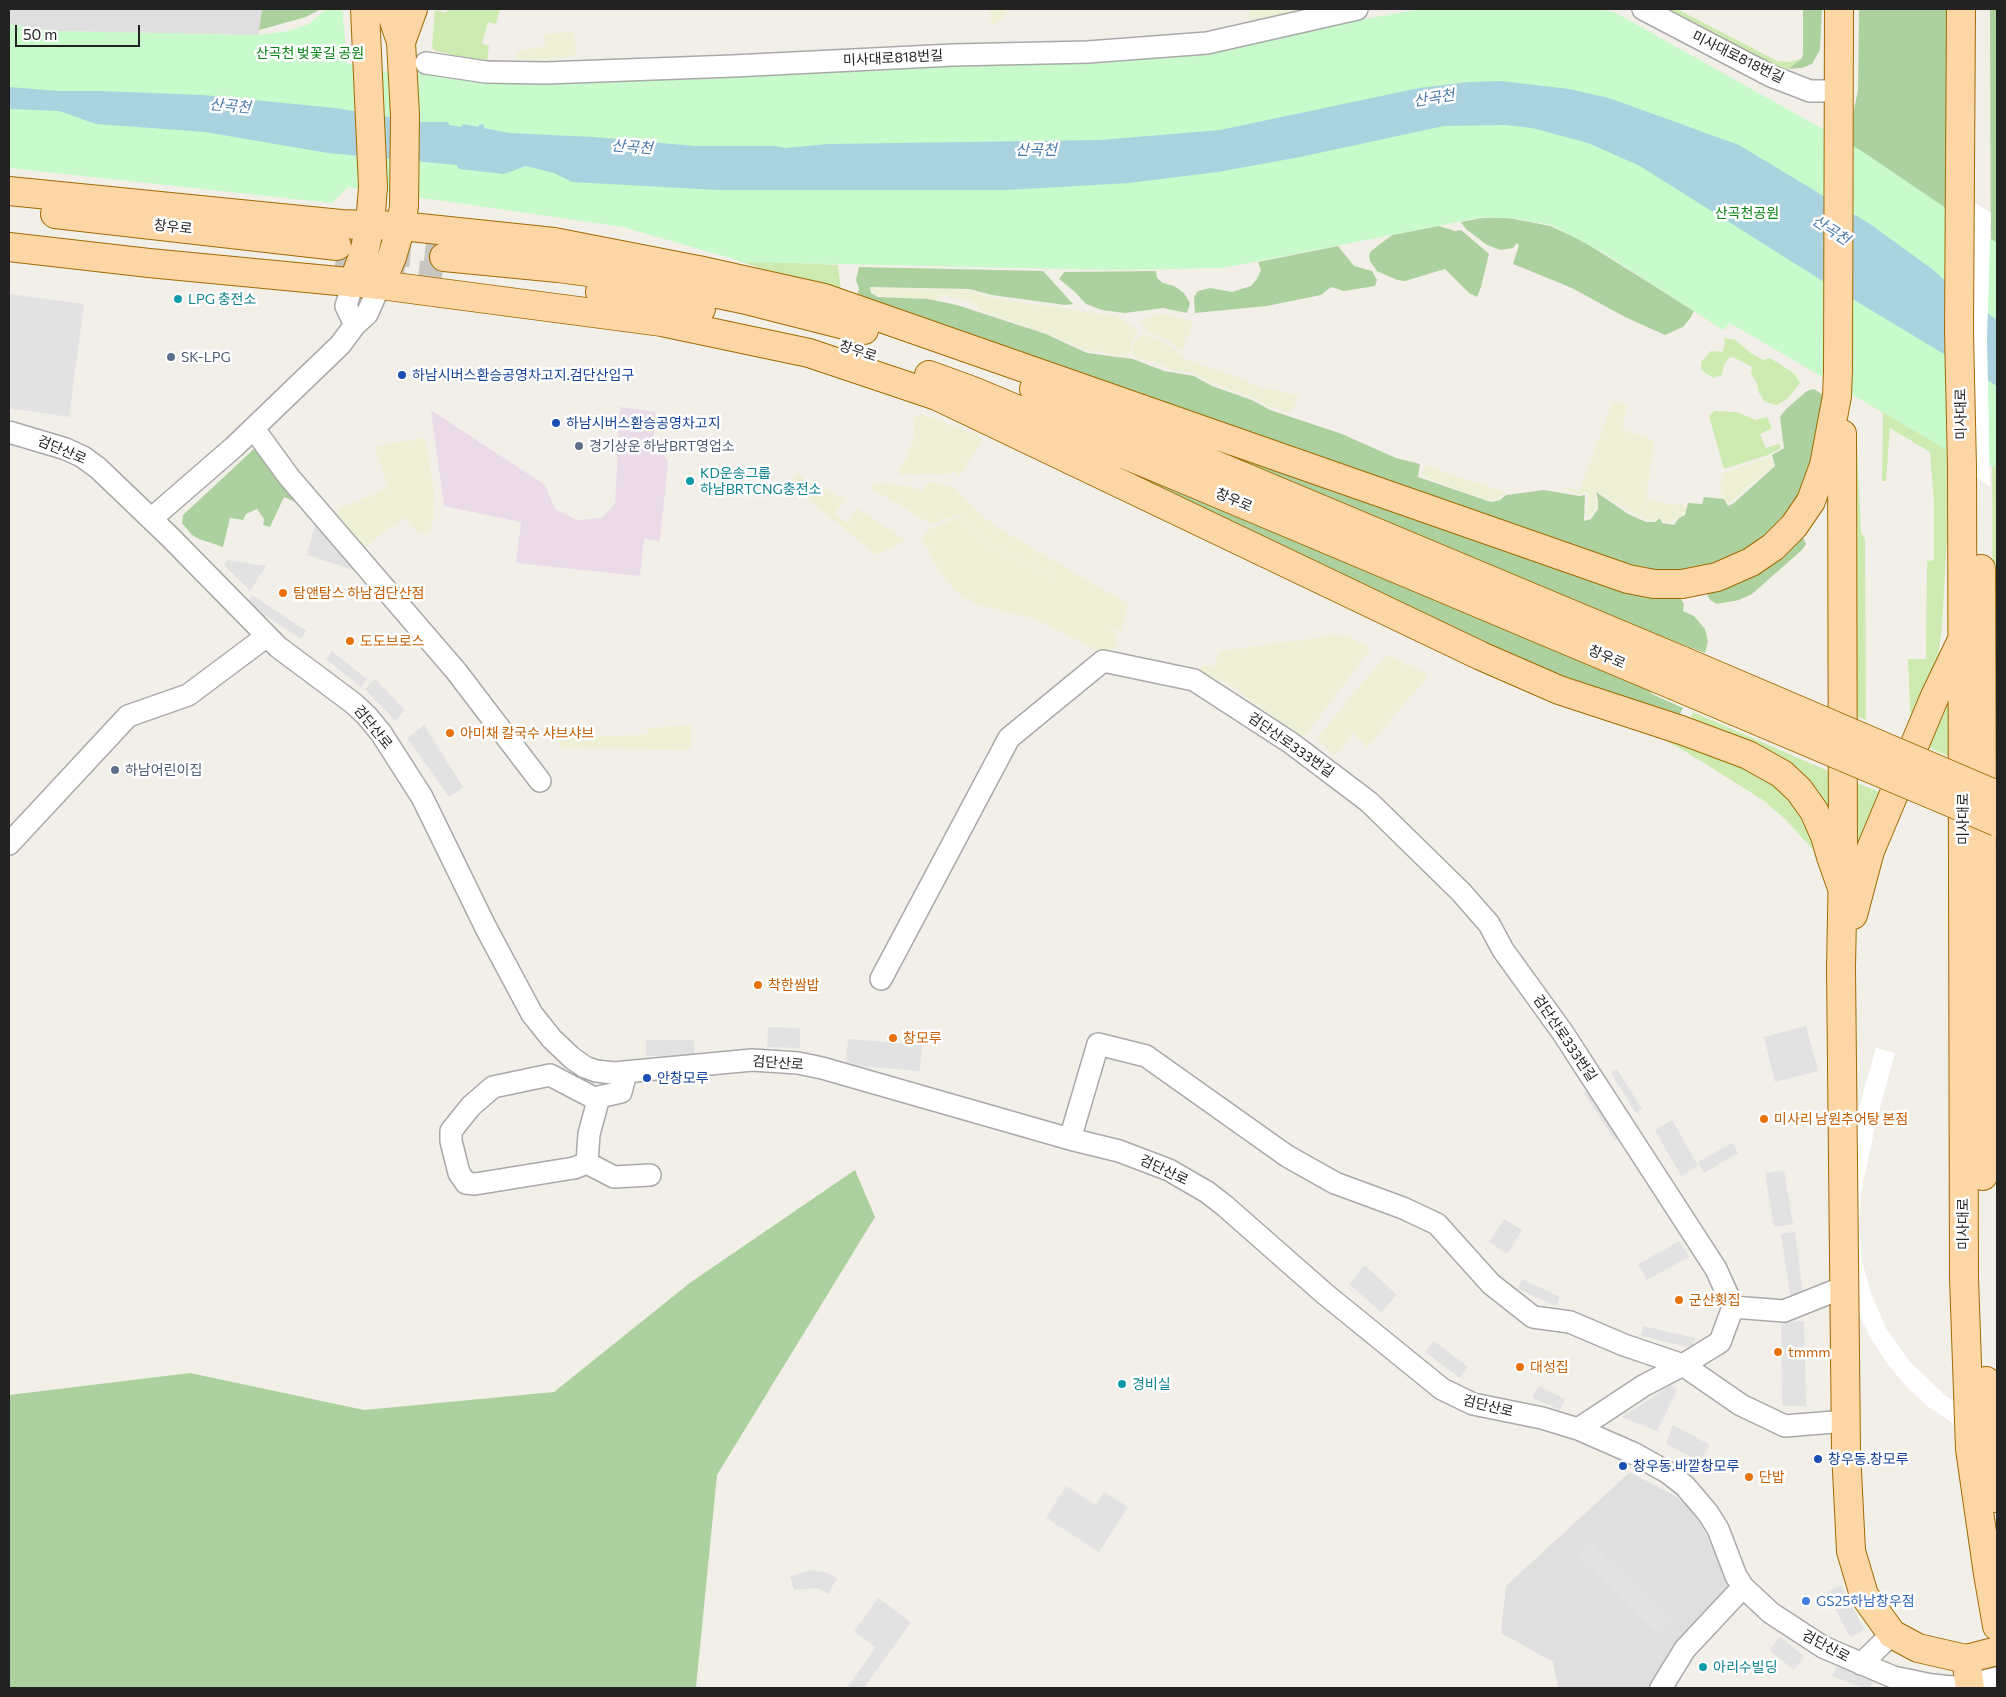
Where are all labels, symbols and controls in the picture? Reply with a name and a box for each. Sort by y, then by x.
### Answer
scale bar [18,15,142,47]
text: 50 m [23,25,57,43]
street label: 미사대로818번길 [1689,27,1787,87]
park label: 산곡천 벚꽃길 공원 [256,45,364,61]
street label: 미사대로818번길 [842,47,944,69]
water label: 산곡천 [1412,86,1456,110]
water label: 산곡천 [209,95,251,117]
water label: 산곡천 [611,137,653,157]
water label: 산곡천 [1015,141,1057,159]
park label: 산곡천공원 [1715,205,1779,221]
water label: 산곡천 [1809,211,1853,249]
street label: 창우로 [153,217,193,237]
place label: LPG 충전소 [188,291,256,307]
marker: LPG 충전소 [172,293,184,305]
street label: 창우로 [837,337,879,365]
place label: SK-LPG [181,349,231,365]
marker: SK-LPG [165,351,177,363]
place label: 하남시버스환승공영차고지.검단산입구 [412,367,634,383]
marker: 하남시버스환승공영차고지.검단산입구 [396,369,408,381]
street label: 미사대로 [1952,388,1970,440]
place label: 하남시버스환승공영차고지 [566,415,721,431]
marker: 하남시버스환승공영차고지 [550,417,562,429]
street label: 검단산로 [35,432,89,468]
place label: 경기상운 하남BRT영업소 [589,438,735,454]
marker: 경기상운 하남BRT영업소 [573,440,585,452]
place label: KD운송그룹 하남BRTCNG충전소 [700,465,821,498]
marker: KD운송그룹 하남BRTCNG충전소 [684,475,696,487]
street label: 창우로 [1213,485,1255,515]
place label: 탐앤탐스 하남검단산점 [293,585,424,601]
marker: 탐앤탐스 하남검단산점 [277,587,289,599]
place label: 도도브로스 [360,633,424,649]
marker: 도도브로스 [344,635,356,647]
street label: 창우로 [1586,642,1628,672]
street label: 검단산로 [350,702,396,752]
street label: 검단산로333번길 [1245,709,1337,781]
place label: 아미채 칼국수 샤브샤브 [460,725,594,741]
marker: 아미채 칼국수 샤브샤브 [444,727,456,739]
place label: 하남어린이집 [125,762,202,778]
marker: 하남어린이집 [109,764,121,776]
street label: 미사대로 [1955,793,1971,845]
place label: 착한쌈밥 [768,977,820,993]
marker: 착한쌈밥 [752,979,764,991]
street label: 검단산로333번길 [1530,991,1600,1085]
place label: 창모루 [903,1030,942,1046]
marker: 창모루 [887,1032,899,1044]
street label: 검단산로 [752,1053,804,1073]
place label: 안창모루 [657,1070,709,1086]
marker: 안창모루 [641,1072,653,1084]
place label: 미사리 남원추어탕 본점 [1774,1111,1908,1127]
marker: 미사리 남원추어탕 본점 [1758,1113,1770,1125]
street label: 검단산로 [1137,1152,1191,1188]
street label: 미사대로 [1955,1198,1971,1250]
place label: 군산횟집 [1689,1292,1741,1308]
marker: 군산횟집 [1673,1294,1685,1306]
place label: tmmm [1788,1344,1830,1360]
marker: tmmm [1772,1346,1784,1358]
place label: 대성집 [1530,1359,1569,1375]
marker: 대성집 [1514,1361,1526,1373]
place label: 경비실 [1132,1376,1171,1392]
marker: 경비실 [1116,1378,1128,1390]
street label: 검단산로 [1461,1392,1515,1420]
place label: 창우동.창모루 [1828,1451,1909,1467]
marker: 창우동.창모루 [1812,1453,1824,1465]
place label: 창우동.바깥창모루 [1633,1458,1739,1474]
marker: 창우동.바깥창모루 [1617,1460,1629,1472]
place label: 단밥 [1759,1469,1785,1485]
marker: 단밥 [1743,1471,1755,1483]
place label: GS25하남창우점 [1816,1593,1915,1609]
marker: GS25하남창우점 [1800,1595,1812,1607]
street label: 검단산로 [1799,1626,1853,1666]
place label: 아리수빌딩 [1713,1659,1777,1675]
marker: 아리수빌딩 [1697,1661,1709,1673]

